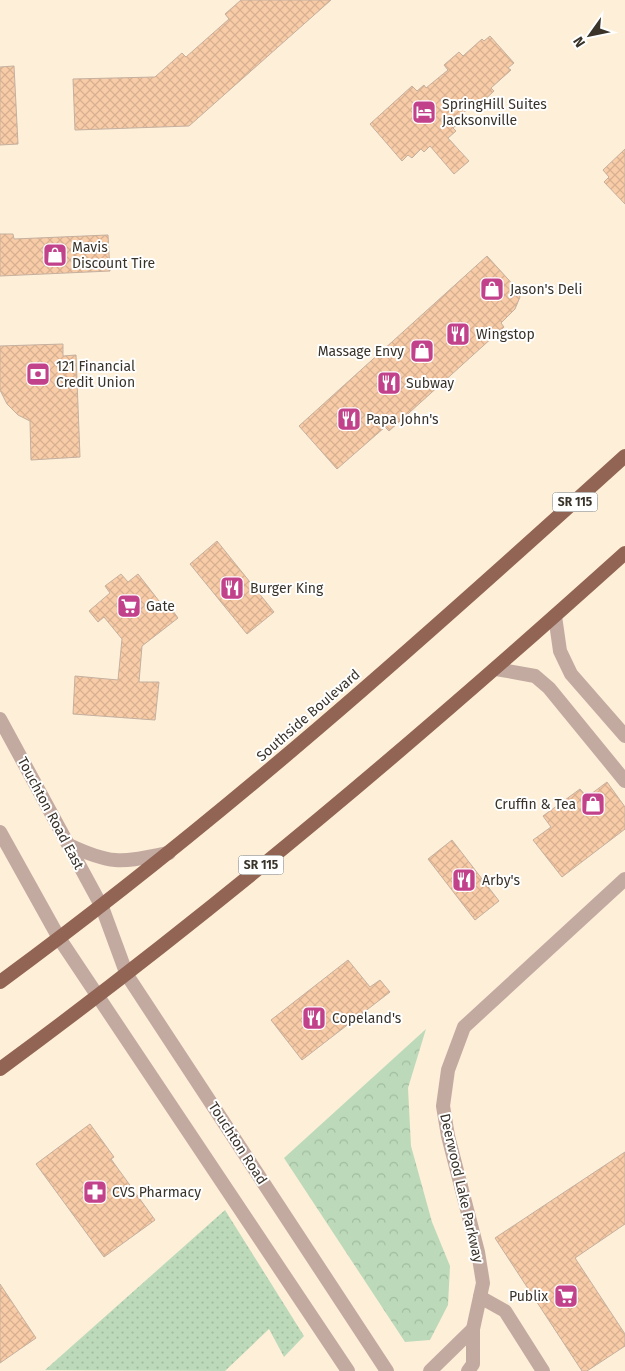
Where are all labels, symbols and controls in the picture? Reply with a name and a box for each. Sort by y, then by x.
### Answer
north arrow [565,10,615,60]
text: N [570,33,589,50]
place label: SpringHill Suites Jacksonville [442,96,547,129]
hotel icon: SpringHill Suites Jacksonville [411,99,437,125]
place label: Mavis Discount Tire [72,239,155,272]
shop icon: Mavis Discount Tire [42,242,68,268]
shop icon: Jason's Deli [479,276,505,302]
place label: Jason's Deli [510,281,582,298]
restaurant icon: Wingstop [445,321,471,347]
place label: Wingstop [476,326,535,343]
shop icon: Massage Envy [409,338,435,364]
place label: Massage Envy [318,343,404,360]
place label: 121 Financial Credit Union [56,358,135,391]
bank icon: 121 Financial Credit Union [25,361,51,387]
restaurant icon: Subway [376,370,402,396]
place label: Subway [406,375,454,392]
restaurant icon: Papa John's [336,406,362,432]
place label: Papa John's [366,411,439,428]
road number: SR 115 [552,492,598,512]
restaurant icon: Burger King [219,575,245,601]
place label: Burger King [250,580,324,597]
supermarket icon: Gate [116,593,142,619]
place label: Gate [146,598,175,615]
street label: Southside Boulevard [253,666,364,765]
street label: Touchton Road East [14,754,88,873]
shop icon: Cruffin & Tea [580,791,606,817]
place label: Cruffin & Tea [495,796,576,813]
road number: SR 115 [238,856,284,874]
restaurant icon: Arby's [451,867,477,893]
place label: Arby's [482,872,520,889]
restaurant icon: Copeland's [301,1005,327,1031]
place label: Copeland's [332,1010,402,1027]
street label: Touchton Road [205,1099,271,1188]
street label: Deerwood Lake Parkway [436,1112,487,1265]
pharmacy icon: CVS Pharmacy [82,1179,108,1205]
place label: CVS Pharmacy [112,1184,201,1201]
supermarket icon: Publix [553,1283,579,1309]
place label: Publix [509,1288,548,1305]

